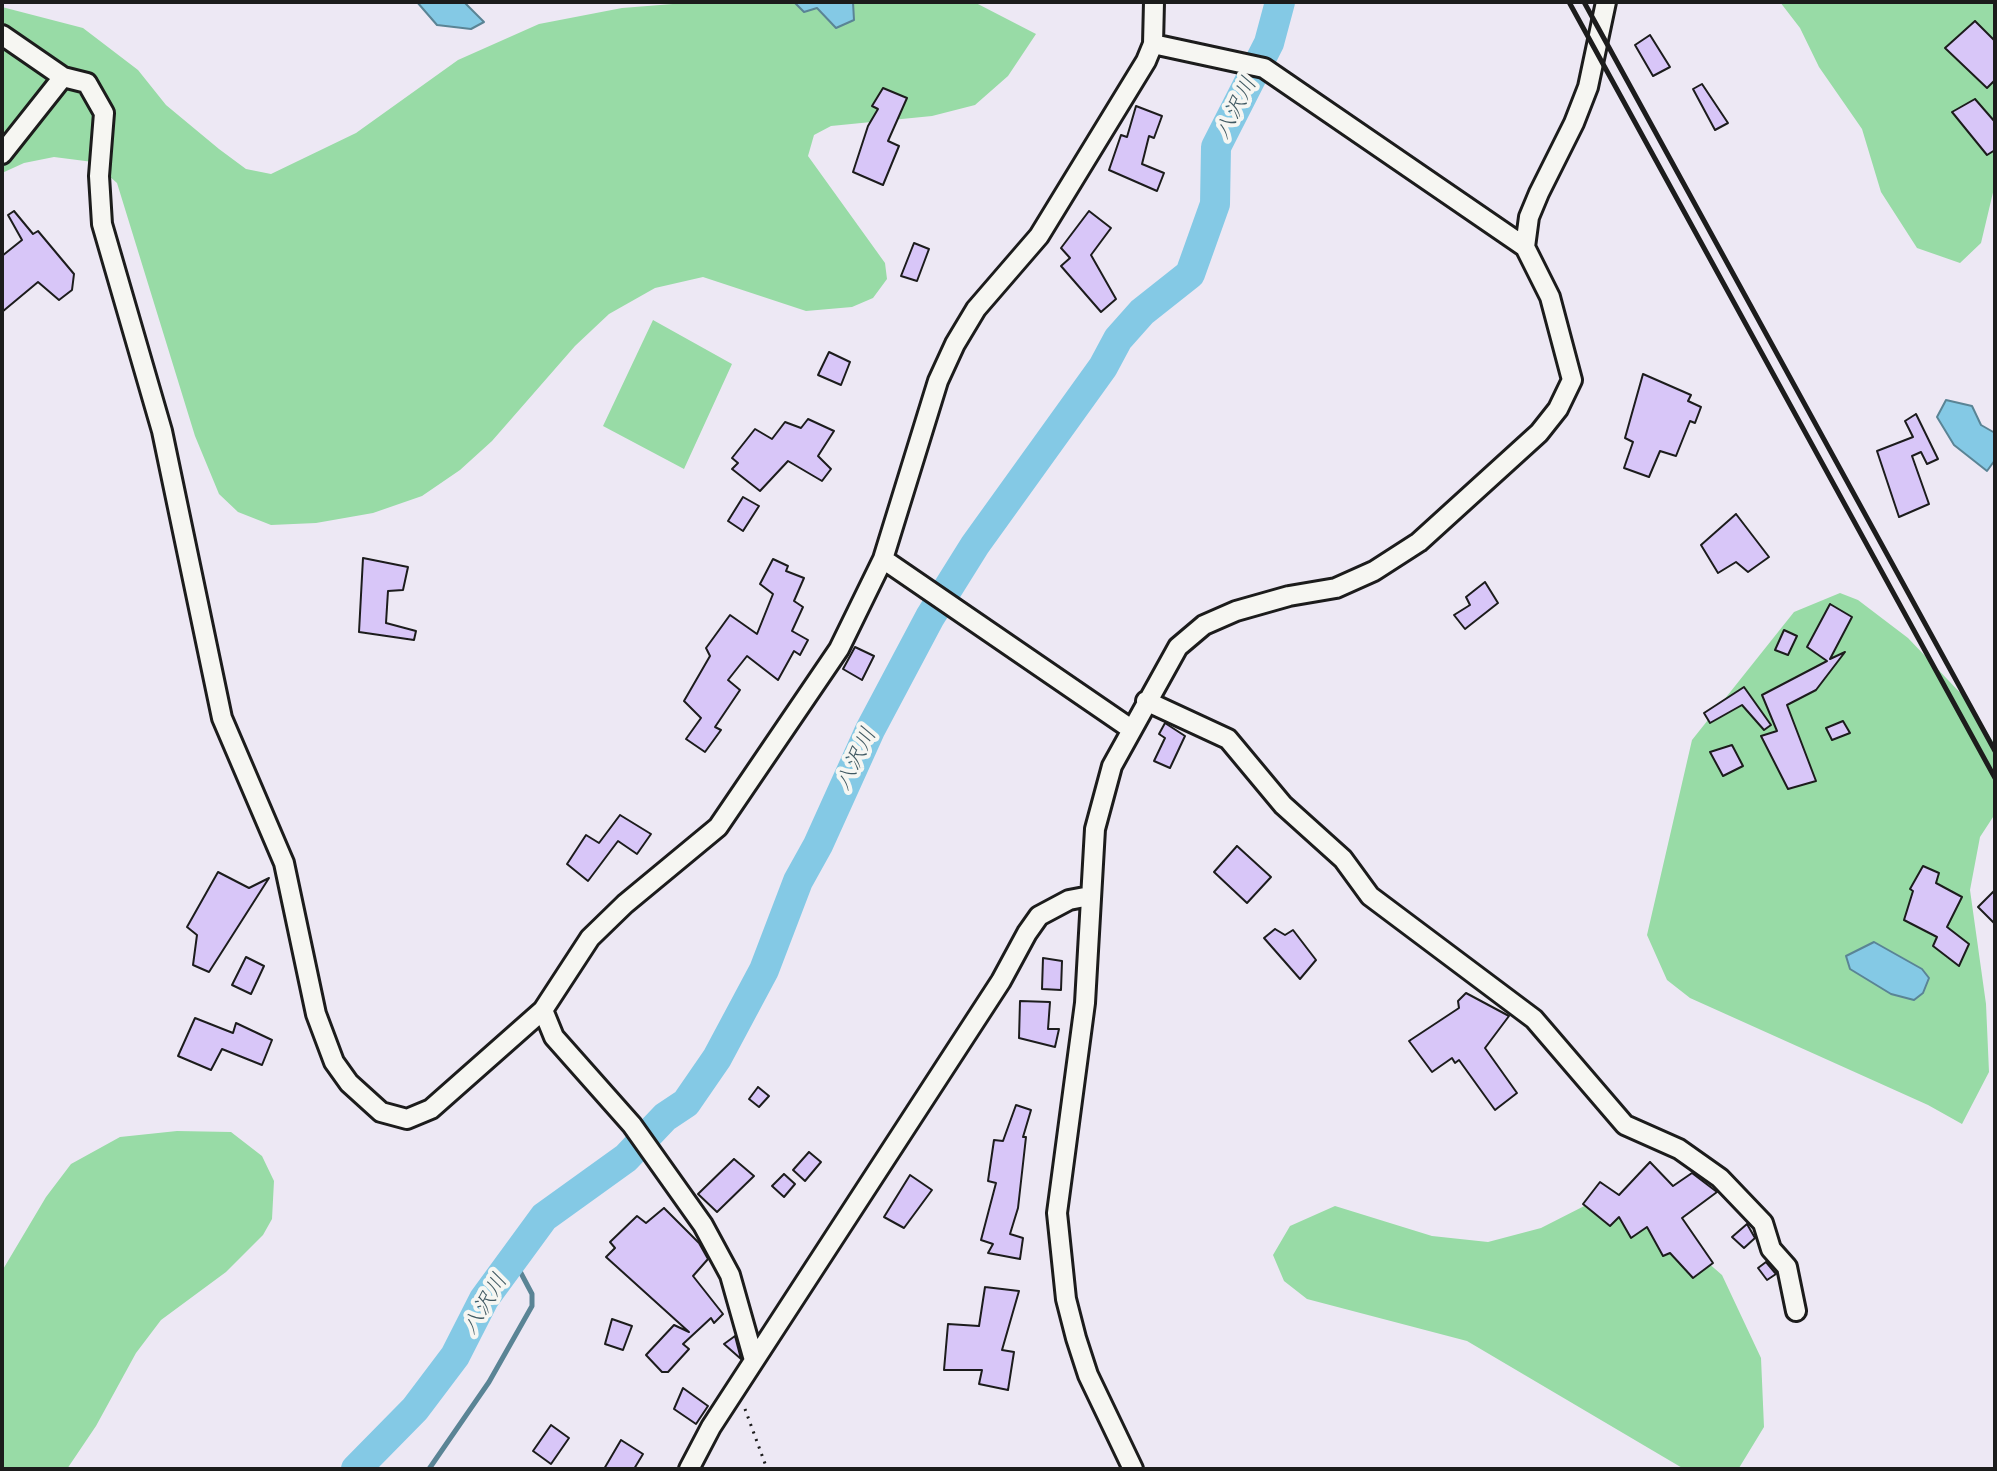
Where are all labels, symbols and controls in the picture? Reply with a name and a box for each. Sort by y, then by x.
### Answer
water label: 八沢川 [1209,73,1263,143]
water label: 八沢川 [830,724,882,794]
water label: 八沢川 [457,1269,513,1339]

